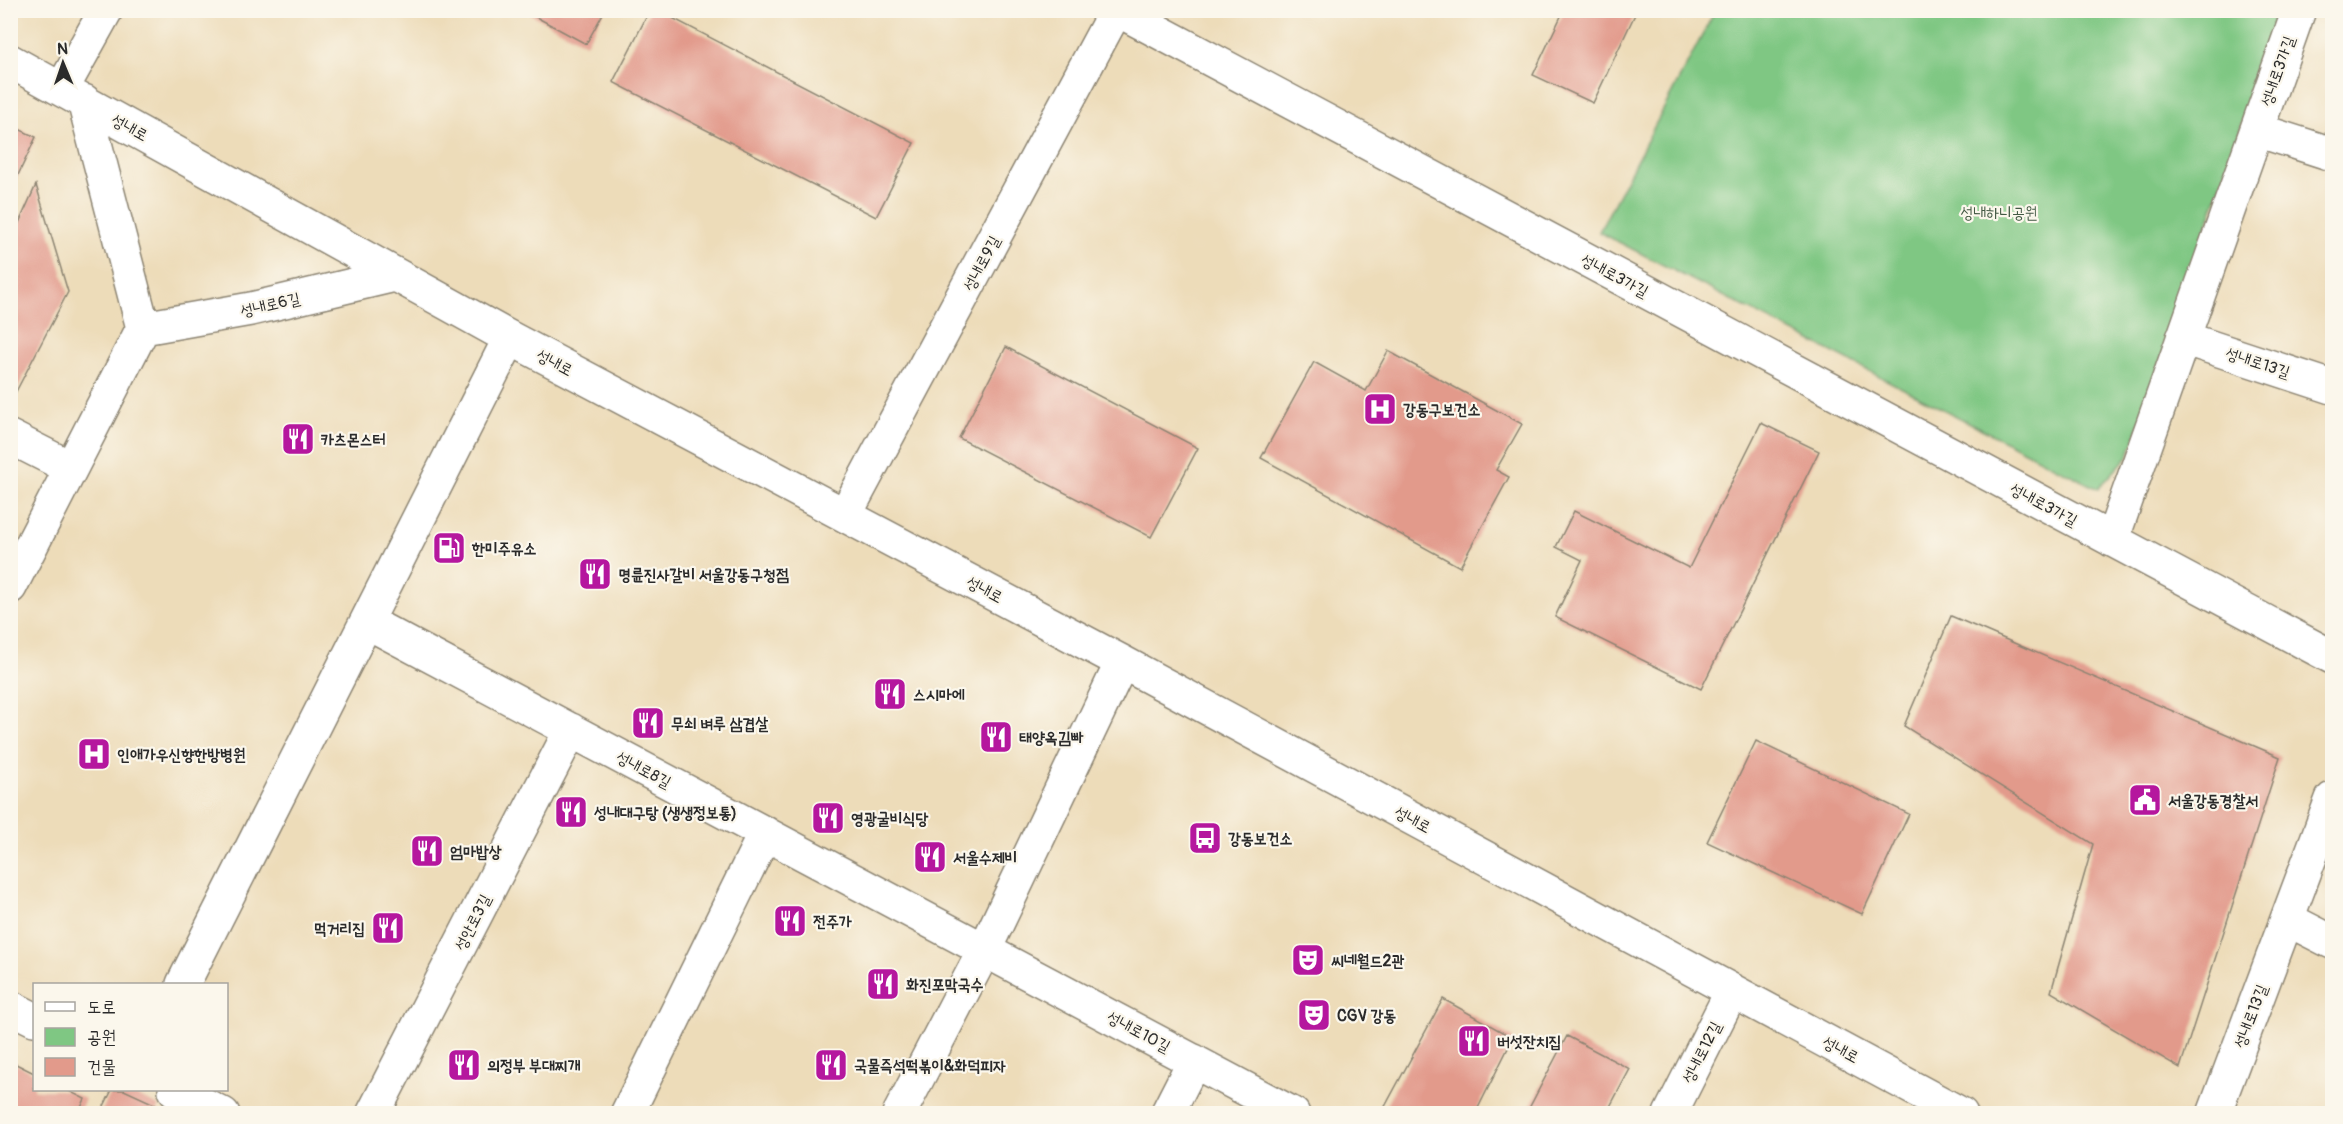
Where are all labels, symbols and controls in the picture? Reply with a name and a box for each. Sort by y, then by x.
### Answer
north arrow [33,33,93,93]
street label: 성내로3가길 [2257,33,2299,109]
text: N [57,39,68,59]
street label: 성내로 [108,110,151,146]
park label: 성내하니공원 [1960,203,2038,223]
street label: 성내로9길 [959,232,1005,295]
street label: 성내로3가길 [1577,250,1652,302]
street label: 성내로6길 [238,288,302,322]
street label: 성내로13길 [2223,343,2293,383]
street label: 성내로 [533,345,576,381]
hospital icon: 강동구보건소 [1362,391,1398,427]
place label: 강동구보건소 [1403,400,1480,420]
restaurant icon: 카츠몬스터 [280,421,316,457]
place label: 카츠몬스터 [321,430,386,450]
street label: 성내로3가길 [2006,479,2081,531]
fuel station icon: 한미주유소 [431,530,467,566]
place label: 한미주유소 [471,539,537,559]
restaurant icon: 명륜진사갈비 서울강동구청점 [577,556,613,592]
place label: 명륜진사갈비 서울강동구청점 [618,565,789,585]
street label: 성내로 [963,572,1006,608]
restaurant icon: 스시마에 [872,676,908,712]
place label: 스시마에 [913,685,965,705]
restaurant icon: 무쇠 벼루 삼겹살 [630,705,666,741]
place label: 무쇠 벼루 삼겹살 [671,714,768,734]
restaurant icon: 태양옥김빠 [978,719,1014,755]
place label: 태양옥김빠 [1019,728,1084,748]
hospital icon: 인애가우신향한방병원 [76,736,112,772]
place label: 인애가우신향한방병원 [117,745,246,765]
street label: 성내로8길 [613,747,675,793]
public building icon: 서울강동경찰서 [2127,782,2163,818]
place label: 서울강동경찰서 [2168,791,2258,811]
restaurant icon: 성내대구탕 (생생정보통) [553,794,589,830]
restaurant icon: 영광굴비식당 [810,800,846,836]
street label: 성내로 [1391,802,1434,838]
place label: 성내대구탕 (생생정보통) [594,803,737,823]
place label: 영광굴비식당 [851,809,928,829]
bus stop icon: 강동보건소 [1187,820,1223,856]
place label: 강동보건소 [1228,829,1293,849]
restaurant icon: 엄마밥상 [409,833,445,869]
restaurant icon: 서울수제비 [912,839,948,875]
place label: 엄마밥상 [450,842,502,862]
place label: 서울수제비 [953,848,1017,868]
street label: 성안로3길 [450,891,496,954]
restaurant icon: 전주가 [772,903,808,939]
restaurant icon: 먹거리집 [370,910,406,946]
place label: 전주가 [813,912,852,932]
place label: 먹거리집 [314,919,365,939]
theatre icon: 씨네월드2관 [1290,942,1326,978]
place label: 씨네월드2관 [1331,951,1404,971]
restaurant icon: 화진포막국수 [865,966,901,1002]
place label: 화진포막국수 [906,975,983,995]
street label: 성내로13길 [2230,982,2272,1051]
legend [33,983,228,1091]
text: 도로 [87,996,116,1019]
theatre icon: CGV 강동 [1296,997,1332,1033]
place label: CGV 강동 [1337,1006,1396,1026]
street label: 성내로10길 [1104,1007,1174,1057]
street label: 성내로12길 [1678,1018,1726,1087]
restaurant icon: 버섯잔치집 [1456,1023,1492,1059]
text: 공원 [87,1026,116,1049]
place label: 버섯잔치집 [1497,1032,1561,1052]
street label: 성내로 [1819,1032,1862,1068]
restaurant icon: 의정부 부대찌개 [446,1047,482,1083]
restaurant icon: 국물즉석떡볶이&화덕피자 [813,1047,849,1083]
text: 건물 [87,1056,116,1079]
place label: 의정부 부대찌개 [487,1056,581,1076]
place label: 국물즉석떡볶이&화덕피자 [854,1056,1006,1076]

